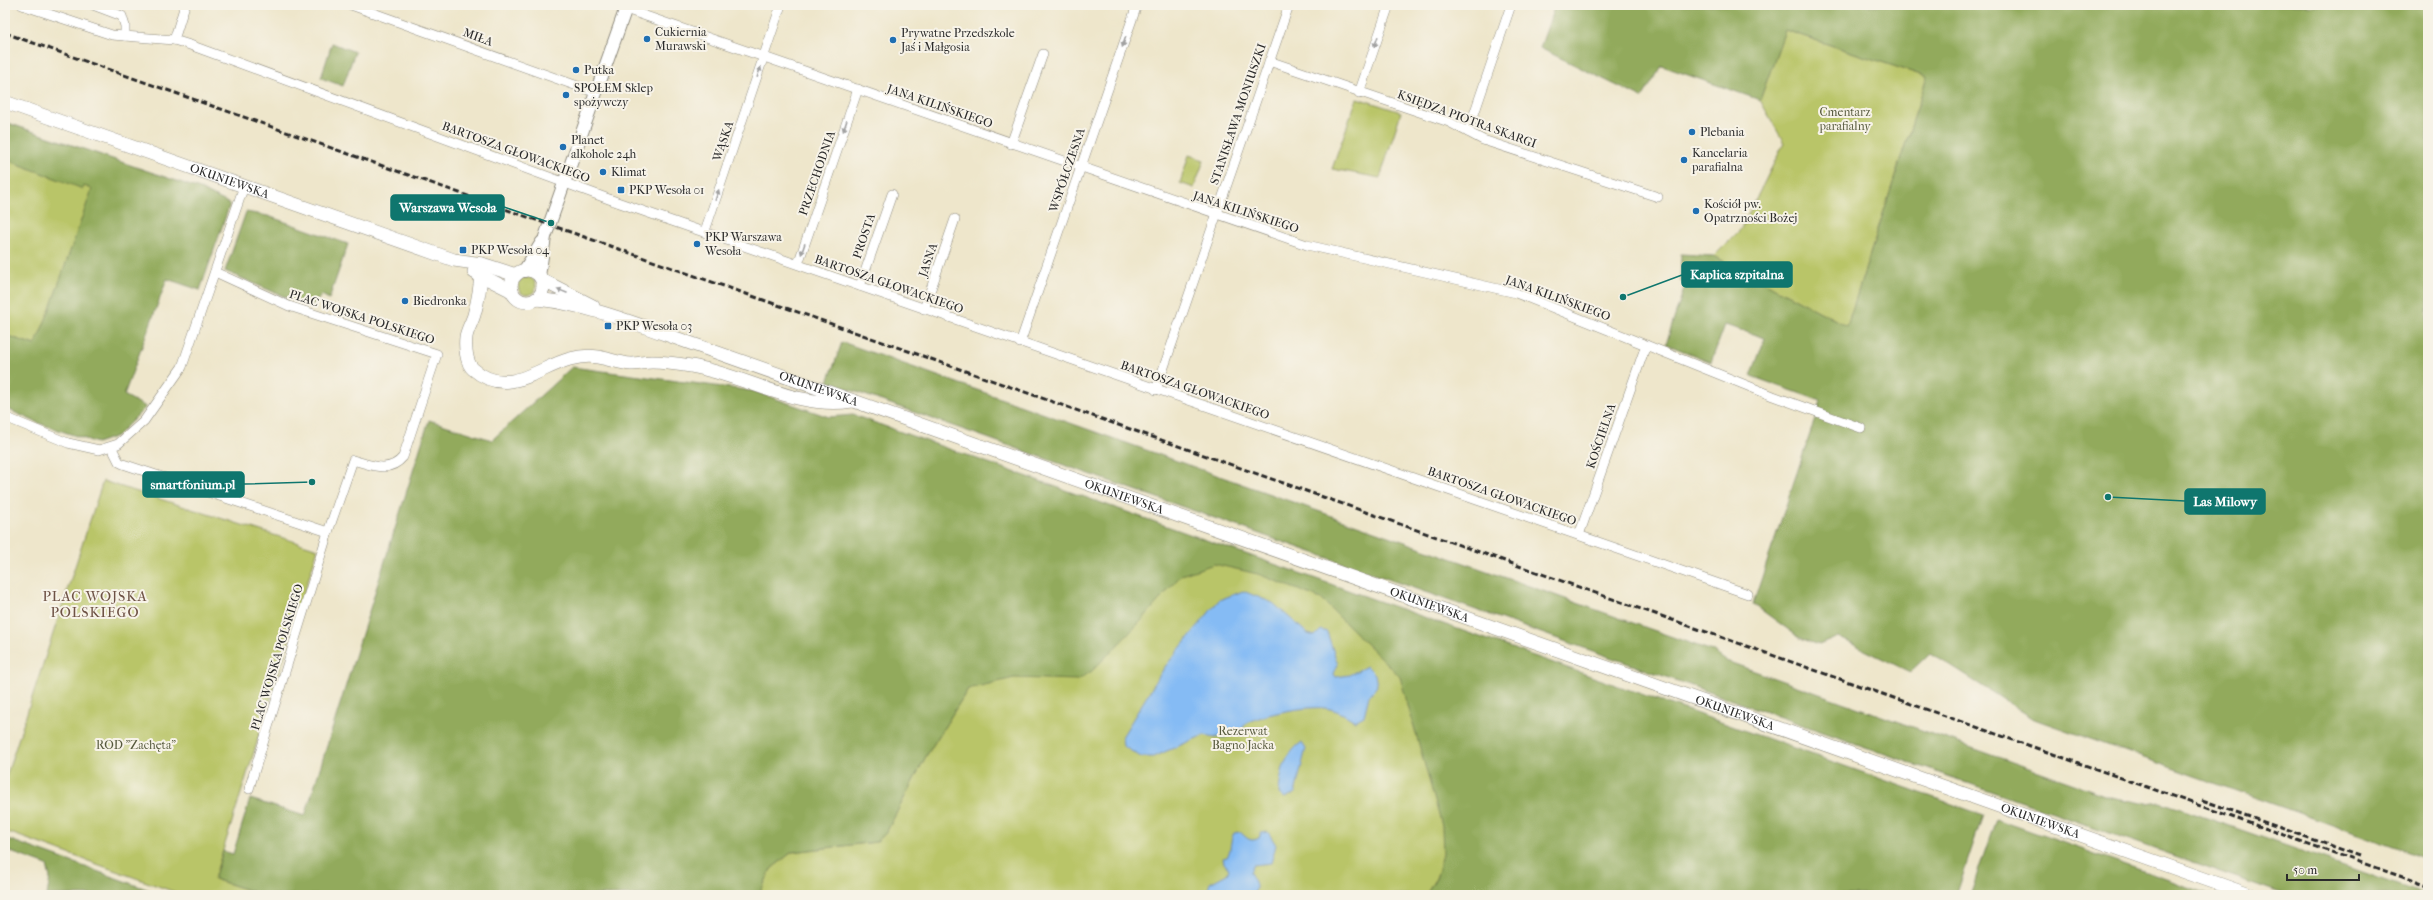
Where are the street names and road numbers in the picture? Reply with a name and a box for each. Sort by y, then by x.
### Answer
street label: MIŁA [461,25,495,49]
street label: STANISŁAWA MONIUSZKI [1207,41,1269,187]
street label: JANA KILIŃSKIEGO [884,80,995,131]
street label: KSIĘDZA PIOTRA SKARGI [1395,87,1539,151]
street label: BARTOSZA GŁOWACKIEGO [440,119,592,185]
street label: WĄSKA [709,119,736,164]
street label: WSPÓŁCZESNA [1045,126,1088,215]
street label: PRZECHODNIA [796,129,838,217]
street label: OKUNIEWSKA [188,161,271,201]
street label: JANA KILIŃSKIEGO [1190,187,1301,236]
street label: PROSTA [850,211,878,260]
street label: JASNA [915,241,940,280]
street label: BARTOSZA GŁOWACKIEGO [813,252,965,316]
street label: JANA KILIŃSKIEGO [1503,271,1613,324]
street label: PLAC WOJSKA POLSKIEGO [288,287,436,347]
street label: BARTOSZA GŁOWACKIEGO [1119,358,1271,422]
street label: OKUNIEWSKA [777,368,860,409]
street label: KOŚCIELNA [1582,401,1619,470]
street label: BARTOSZA GŁOWACKIEGO [1426,464,1578,528]
street label: OKUNIEWSKA [1083,476,1166,517]
street label: PLAC WOJSKA POLSKIEGO [248,582,306,732]
street label: OKUNIEWSKA [1388,584,1471,625]
street label: OKUNIEWSKA [1694,692,1776,733]
street label: OKUNIEWSKA [1999,800,2082,841]

